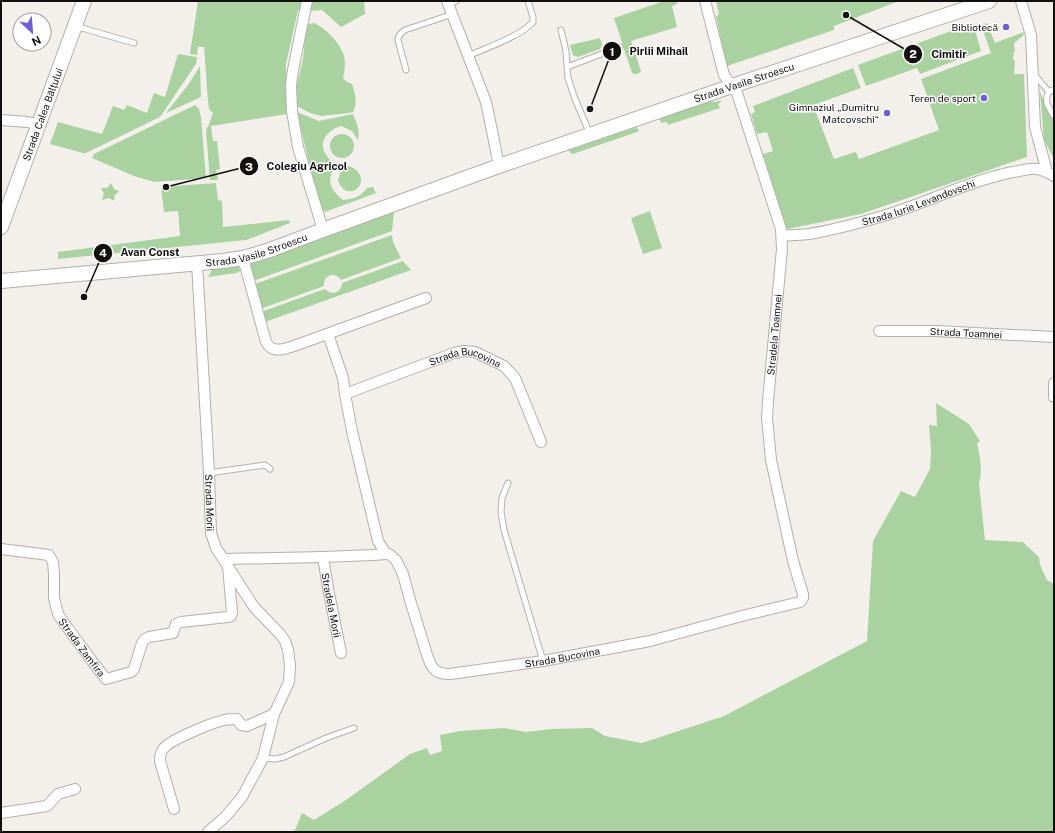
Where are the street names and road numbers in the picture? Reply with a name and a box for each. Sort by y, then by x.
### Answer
street label: Strada Vasile Stroescu [692,60,796,105]
street label: Strada Calea Bălțului [20,66,65,163]
street label: Strada Iurie Levandovschi [860,177,976,228]
street label: Strada Vasile Stroescu [205,230,309,269]
street label: Stradela Toamnei [764,294,784,376]
street label: Strada Toamnei [930,325,1003,340]
street label: Strada Bucovina [427,345,503,370]
street label: Strada Morii [203,474,217,531]
street label: Stradela Morii [320,572,344,639]
street label: Strada Zamfira [56,616,108,679]
street label: Strada Bucovina [524,645,601,669]

